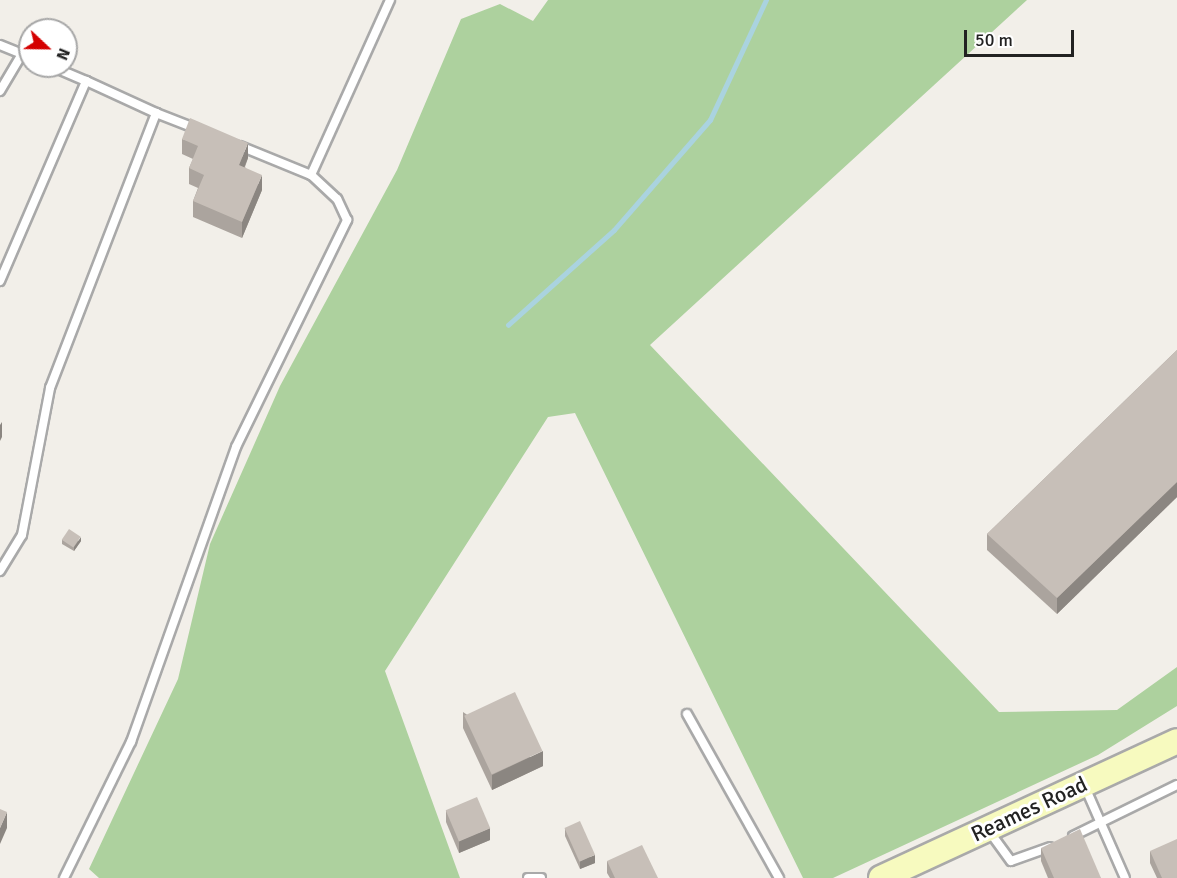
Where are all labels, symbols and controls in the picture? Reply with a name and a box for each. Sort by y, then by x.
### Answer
north arrow [18,18,78,78]
scale bar [967,18,1076,56]
text: 50 m [975,29,1013,51]
text: N [51,45,74,63]
street label: Reames Road [967,771,1091,847]

